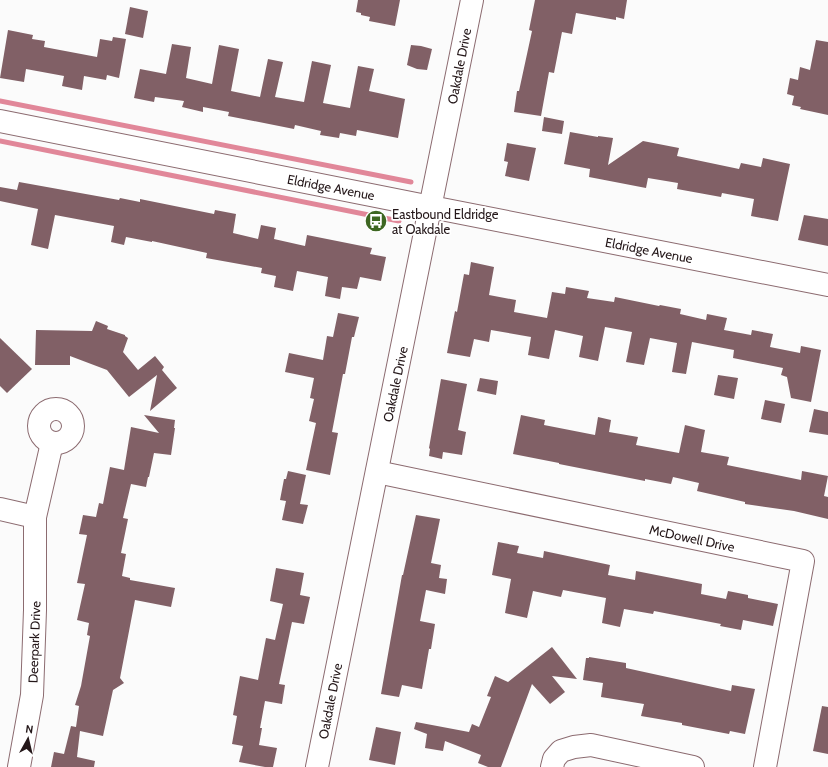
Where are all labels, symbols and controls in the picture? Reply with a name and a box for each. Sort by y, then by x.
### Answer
street label: Oakdale Drive [444,26,474,105]
street label: Eldridge Avenue [286,171,376,203]
place label: Eastbound Eldridge at Oakdale [392,206,499,237]
bus stop icon: Eastbound Eldridge at Oakdale [363,208,389,234]
street label: Eldridge Avenue [604,234,694,266]
street label: Oakdale Drive [379,344,411,423]
street label: McDowell Drive [648,521,736,555]
street label: Deerpark Drive [25,600,43,683]
street label: Oakdale Drive [315,661,345,740]
north arrow [8,719,48,759]
text: N [25,722,34,737]

